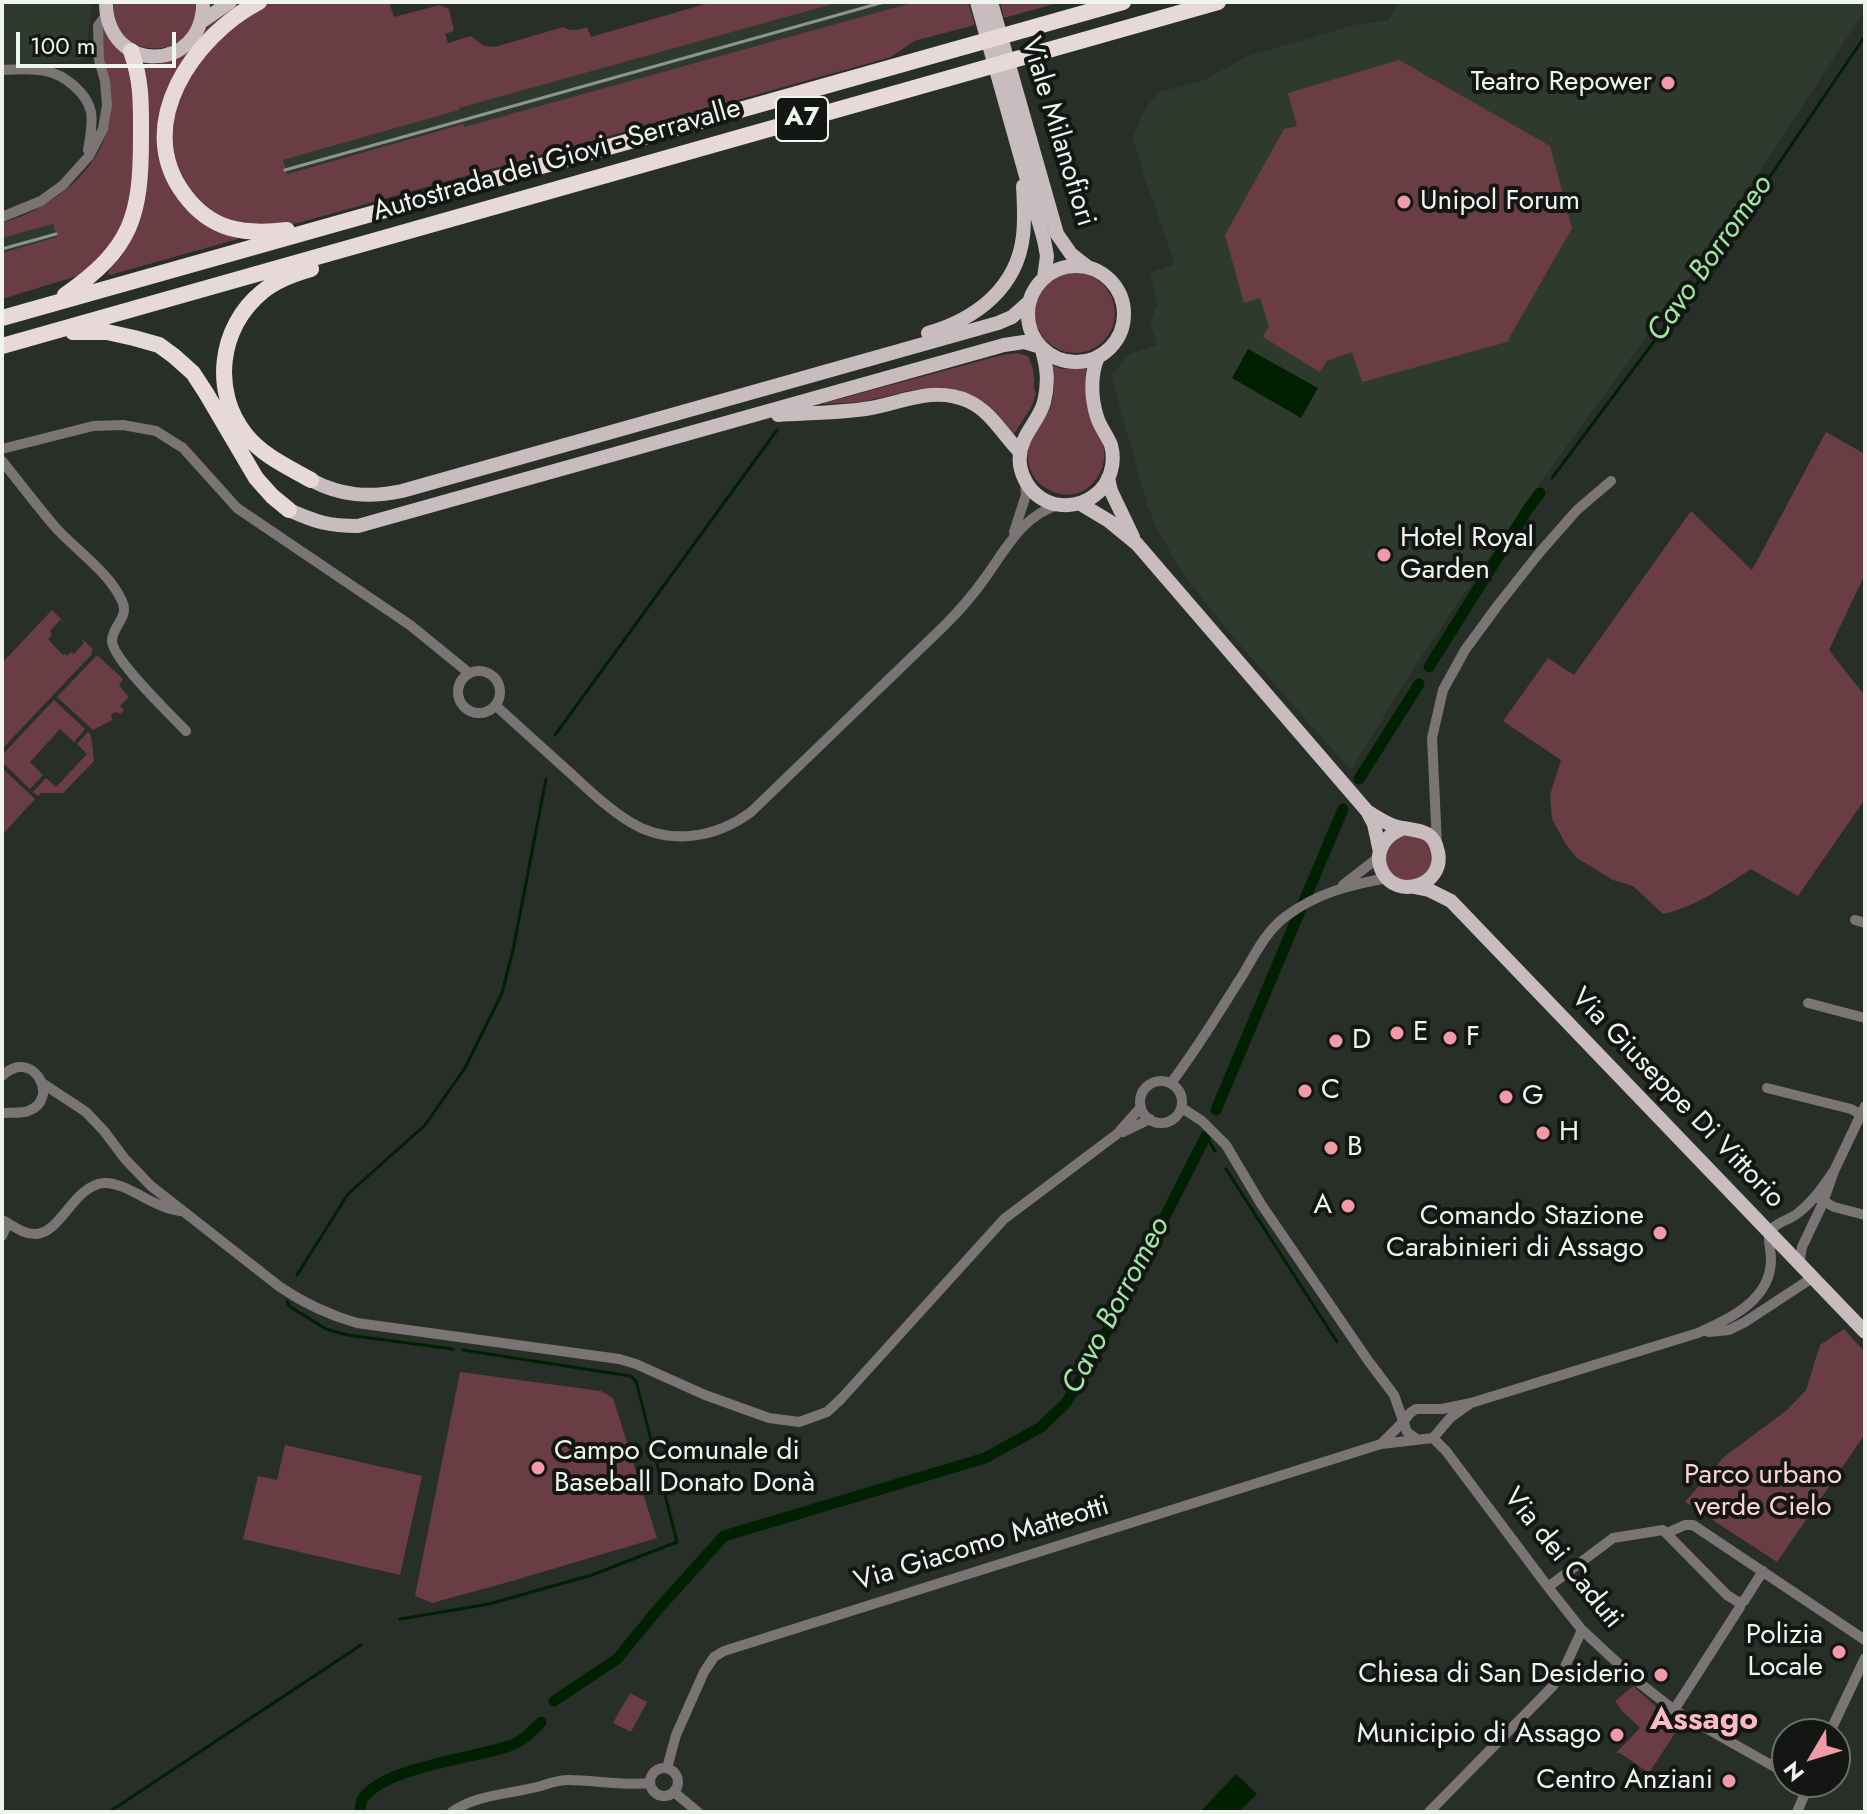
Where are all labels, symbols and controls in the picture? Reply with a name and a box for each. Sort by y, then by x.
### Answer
scale bar [20,16,180,66]
text: 100 m [30,28,96,63]
street label: Viale Milanofiori [1012,33,1102,231]
place label: Teatro Repower [1471,66,1652,100]
marker: Teatro Repower [1659,74,1677,92]
street label: Autostrada dei Giovi - Serravalle [369,92,745,230]
road number: A7 [776,97,828,141]
water label: Cavo Borromeo [1640,169,1782,349]
place label: Unipol Forum [1420,185,1580,219]
marker: Unipol Forum [1395,193,1413,211]
place label: Hotel Royal Garden [1400,522,1534,588]
marker: Hotel Royal Garden [1375,546,1393,564]
street label: Via Giuseppe Di Vittorio [1563,982,1791,1216]
place label: E [1413,1016,1428,1050]
place label: F [1466,1021,1480,1055]
place label: D [1352,1024,1371,1058]
marker: E [1388,1024,1406,1042]
marker: F [1441,1029,1459,1047]
marker: D [1327,1032,1345,1050]
place label: C [1321,1074,1340,1108]
place label: G [1522,1080,1544,1114]
marker: C [1296,1082,1314,1100]
marker: G [1497,1088,1515,1106]
place label: H [1559,1116,1579,1150]
marker: H [1534,1124,1552,1142]
place label: B [1347,1131,1363,1165]
marker: B [1322,1139,1340,1157]
place label: A [1314,1189,1332,1223]
marker: A [1339,1197,1357,1215]
place label: Comando Stazione Carabinieri di Assago [1386,1200,1644,1266]
water label: Cavo Borromeo [1055,1212,1179,1400]
marker: Comando Stazione Carabinieri di Assago [1651,1224,1669,1242]
place label: Campo Comunale di Baseball Donato Donà [554,1435,815,1501]
marker: Campo Comunale di Baseball Donato Donà [529,1459,547,1477]
park label: Parco urbano verde Cielo [1684,1459,1842,1525]
street label: Via dei Caduti [1495,1482,1629,1636]
street label: Via Giacomo Matteotti [851,1490,1113,1600]
place label: Polizia Locale [1746,1619,1823,1685]
marker: Polizia Locale [1830,1643,1848,1661]
place label: Chiesa di San Desiderio [1358,1658,1645,1692]
marker: Chiesa di San Desiderio [1652,1666,1670,1684]
district label: Assago [1650,1702,1758,1740]
place label: Municipio di Assago [1357,1718,1601,1752]
north arrow [1771,1718,1851,1798]
marker: Municipio di Assago [1608,1726,1626,1744]
text: N [1776,1755,1812,1788]
place label: Centro Anziani [1536,1764,1713,1798]
marker: Centro Anziani [1720,1772,1738,1790]

